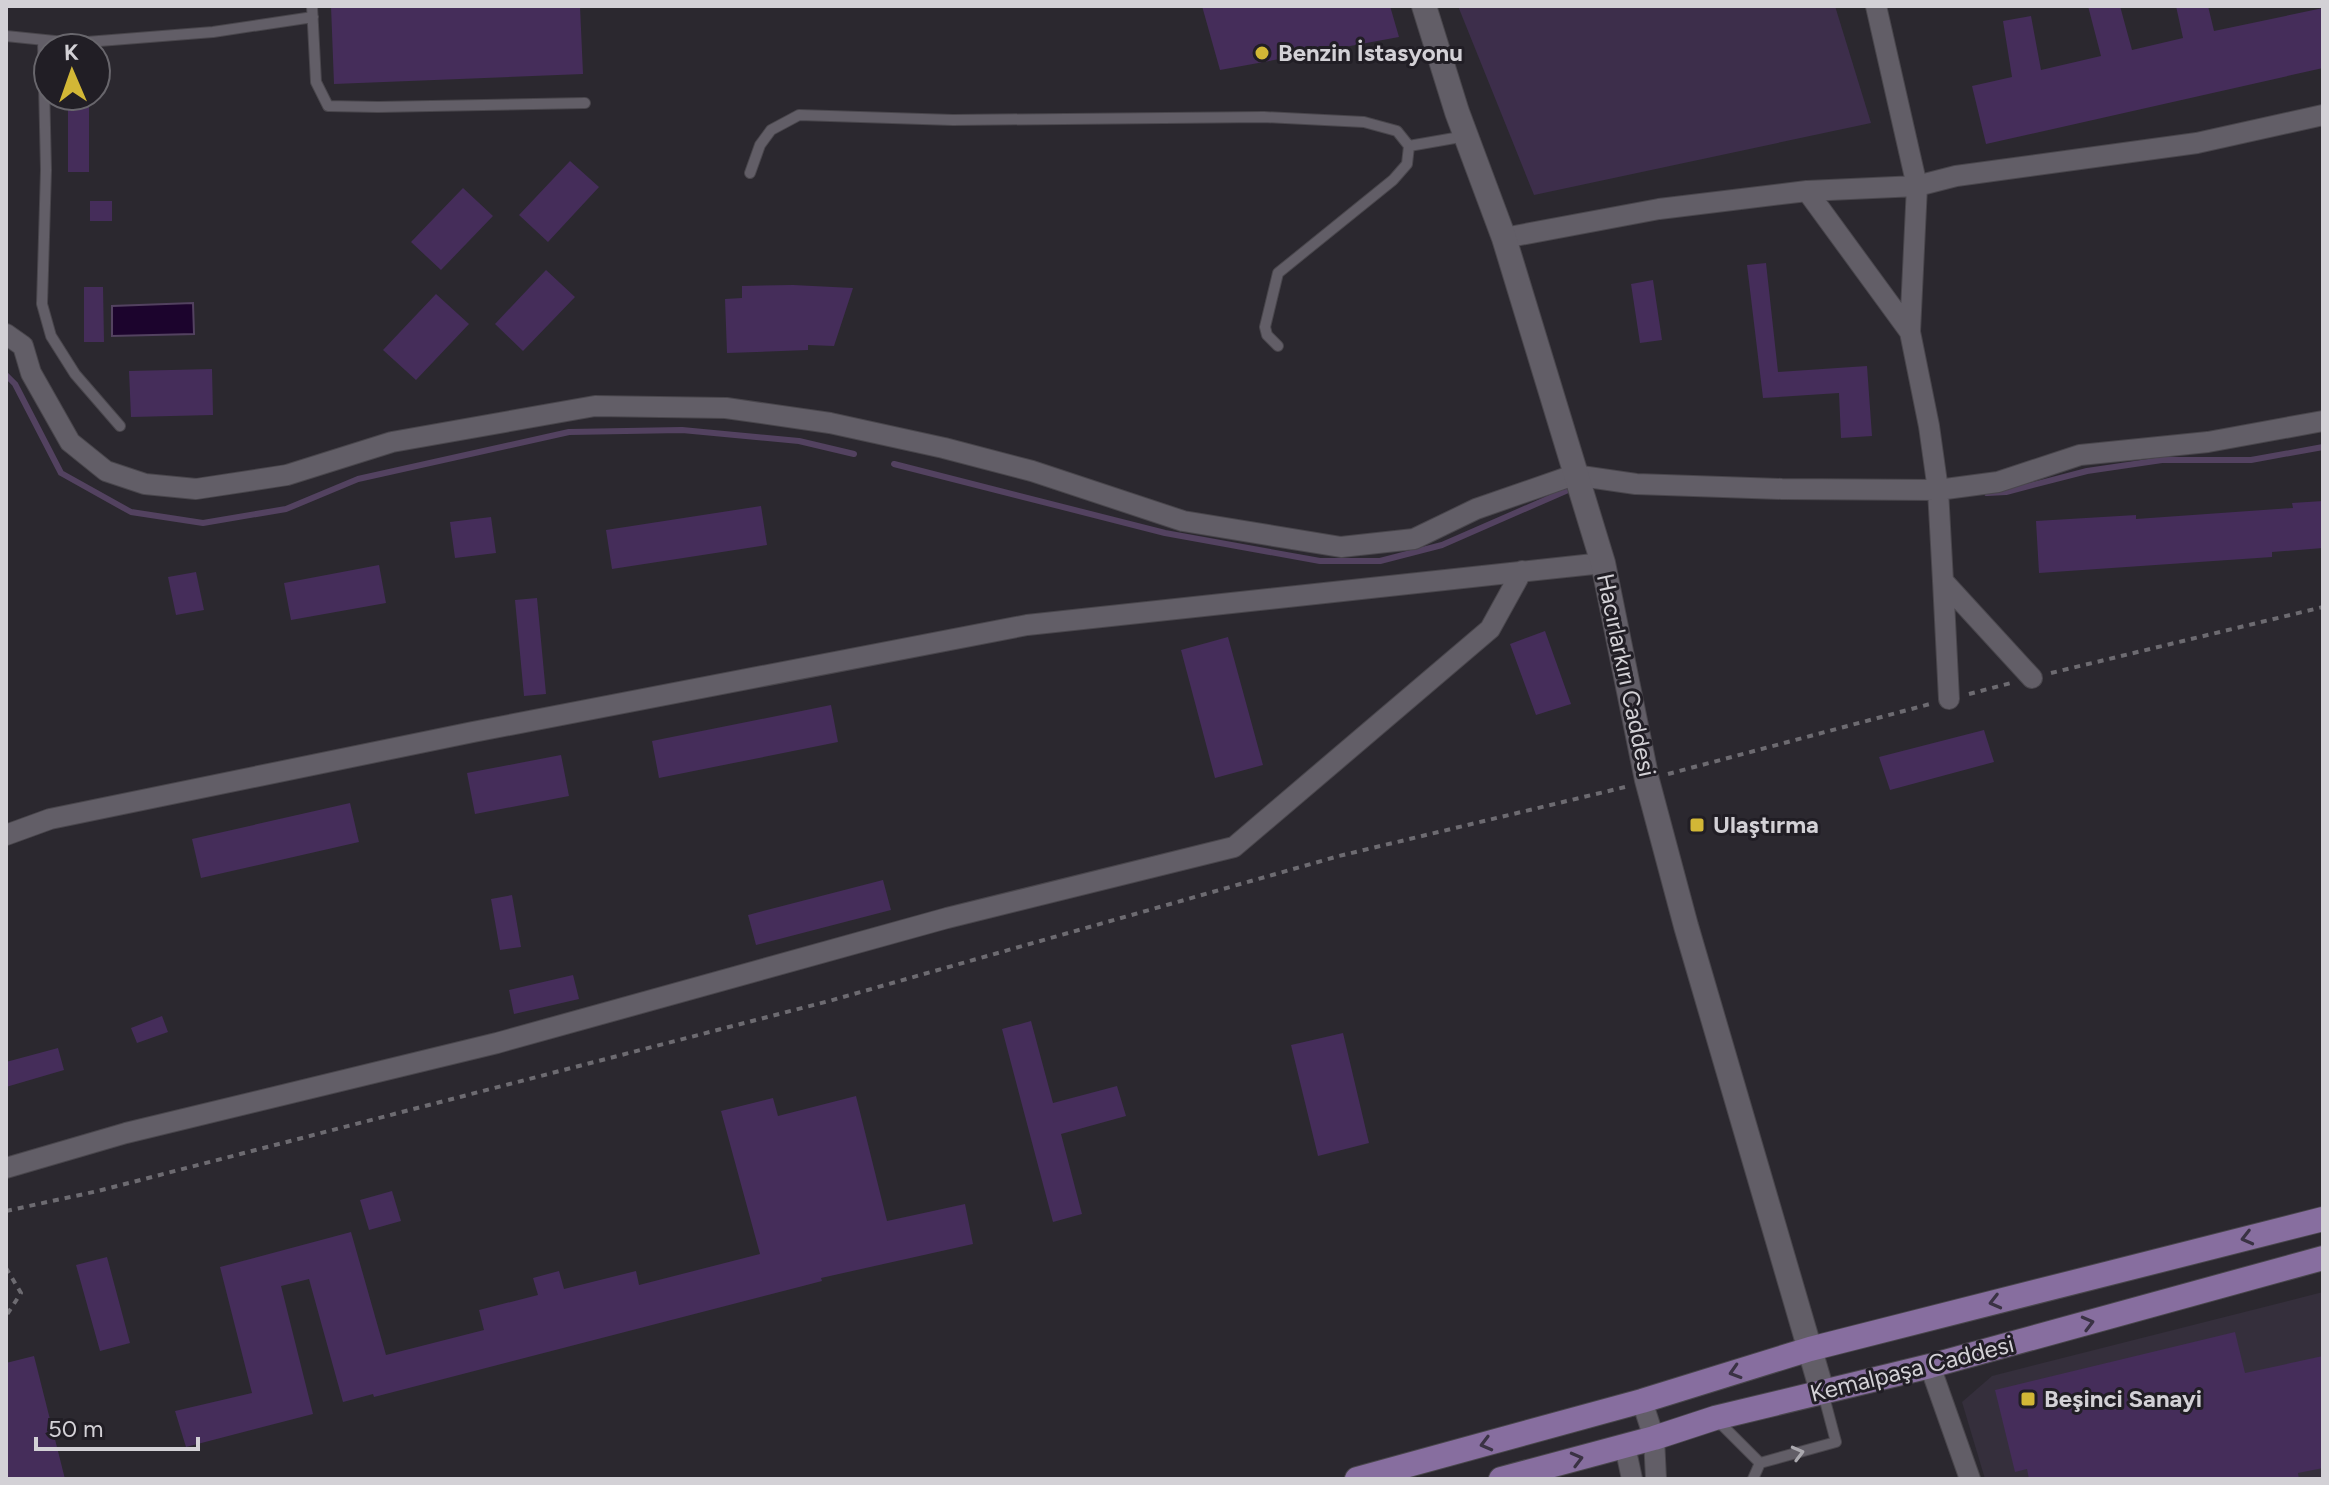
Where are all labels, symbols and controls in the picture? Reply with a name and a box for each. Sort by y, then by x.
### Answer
north arrow [32,32,112,112]
place label: Benzin İstasyonu [1278,38,1463,67]
text: K [64,39,79,66]
marker: Benzin İstasyonu [1253,44,1271,62]
street label: Hacırlarkırı Caddesi [1591,571,1662,779]
place label: Ulaştırma [1713,810,1819,839]
marker: Ulaştırma [1688,816,1706,834]
one-way arrow [2241,1229,2255,1246]
one-way arrow [1989,1293,2003,1310]
one-way arrow [2080,1315,2094,1332]
street label: Kemalpaşa Caddesi [1807,1329,2017,1408]
one-way arrow [1729,1363,1743,1379]
place label: Beşinci Sanayi [2044,1384,2202,1413]
marker: Beşinci Sanayi [2019,1390,2037,1408]
scale bar [36,1401,198,1451]
text: 50 m [48,1414,104,1443]
one-way arrow [1480,1434,1494,1451]
one-way arrow [1791,1445,1805,1462]
one-way arrow [1569,1451,1583,1468]

